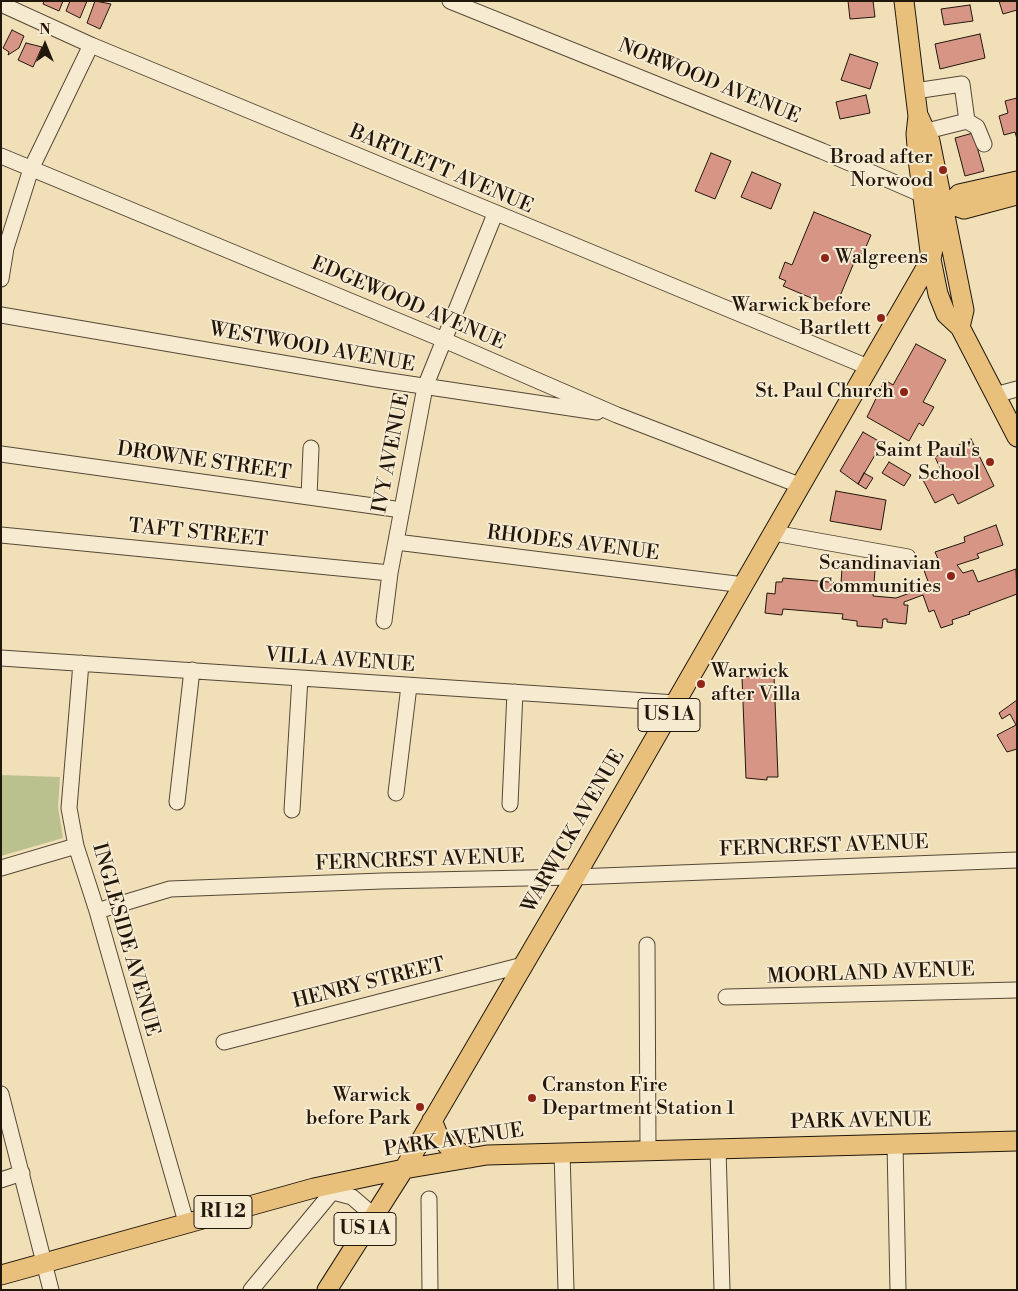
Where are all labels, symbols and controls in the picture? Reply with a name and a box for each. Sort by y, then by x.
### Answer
north arrow [20,20,70,70]
text: N [39,21,51,39]
street label: NORWOOD AVENUE [614,34,804,130]
street label: BARTLETT AVENUE [346,120,536,220]
place label: Broad after Norwood [830,146,933,193]
marker: Broad after Norwood [937,164,949,176]
place label: Walgreens [835,246,928,270]
street label: EDGEWOOD AVENUE [307,252,509,356]
marker: Walgreens [819,252,831,264]
place label: Warwick before Bartlett [731,294,871,341]
marker: Warwick before Bartlett [875,312,887,324]
street label: WESTWOOD AVENUE [207,318,417,378]
place label: St. Paul Church [755,380,894,404]
marker: St. Paul Church [898,386,910,398]
street label: IVY AVENUE [369,391,415,515]
street label: DROWNE STREET [115,438,293,486]
place label: Saint Paul's School [875,439,980,486]
marker: Saint Paul's School [984,456,996,468]
street label: TAFT STREET [127,515,269,553]
street label: RHODES AVENUE [485,522,661,566]
place label: Scandinavian Communities [819,552,941,599]
marker: Scandinavian Communities [945,570,957,582]
street label: VILLA AVENUE [264,644,416,678]
place label: Warwick after Villa [711,660,801,707]
marker: Warwick after Villa [695,678,707,690]
road number: US 1A [638,698,700,732]
street label: WARWICK AVENUE [517,746,631,918]
street label: FERNCREST AVENUE [719,831,929,863]
street label: INGLESIDE AVENUE [86,841,164,1039]
street label: FERNCREST AVENUE [315,845,525,877]
street label: HENRY STREET [290,953,448,1015]
street label: MOORLAND AVENUE [767,958,975,990]
place label: Cranston Fire Department Station 1 [542,1074,735,1121]
place label: Warwick before Park [306,1084,410,1131]
marker: Cranston Fire Department Station 1 [526,1092,538,1104]
marker: Warwick before Park [414,1101,426,1113]
street label: PARK AVENUE [790,1109,932,1135]
street label: PARK AVENUE [382,1119,526,1163]
road number: RI 12 [194,1196,252,1228]
road number: US 1A [334,1212,396,1246]

